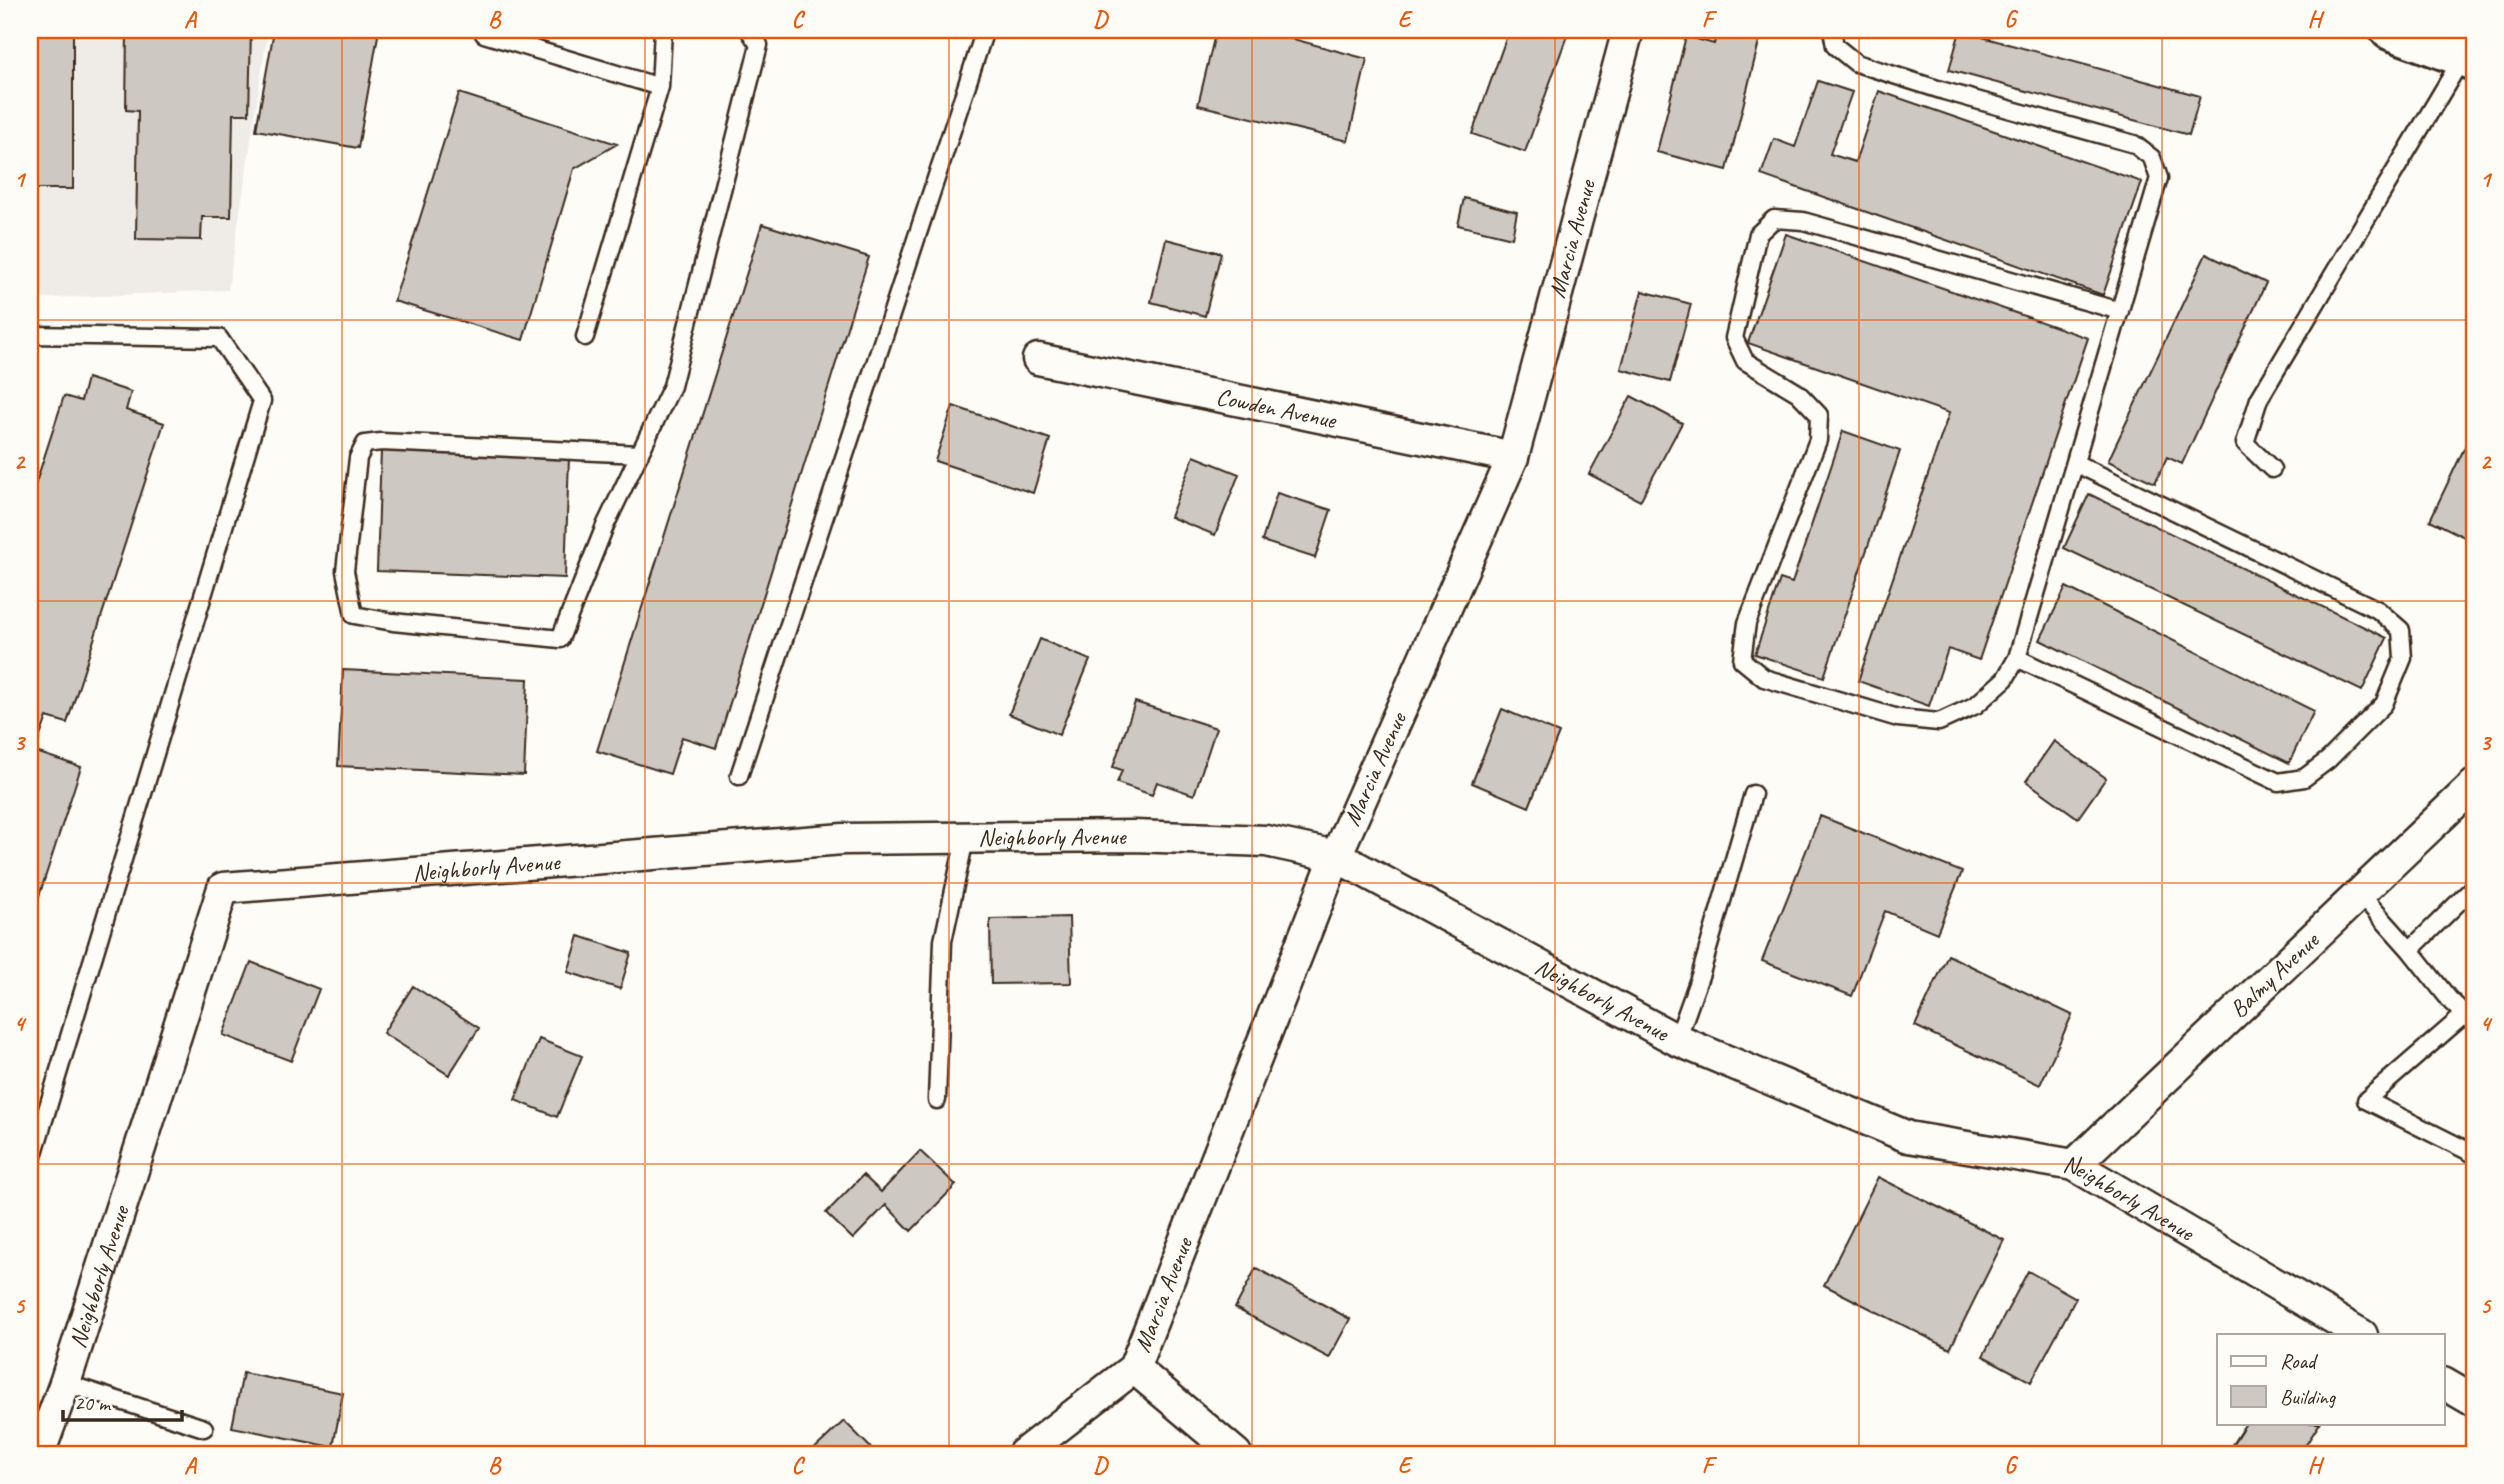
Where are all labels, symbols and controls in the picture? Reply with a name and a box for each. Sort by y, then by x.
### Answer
text: A [184,5,198,34]
text: B [488,5,502,34]
text: C [792,5,806,34]
text: D [1093,5,1109,34]
text: E [1398,5,1414,34]
text: F [1702,5,1718,34]
text: G [2004,5,2019,34]
text: H [2307,5,2325,34]
text: 1 [14,165,27,194]
text: 1 [2480,165,2493,194]
street label: Marcia Avenue [1542,175,1602,301]
street label: Cowden Avenue [1214,381,1340,435]
text: 2 [14,447,27,476]
text: 2 [2480,447,2493,476]
street label: Marcia Avenue [1336,706,1414,830]
text: 3 [14,728,27,757]
text: 3 [2480,728,2493,757]
street label: Neighborly Avenue [978,821,1128,853]
street label: Neighborly Avenue [411,846,563,888]
street label: Balmy Avenue [2224,924,2326,1024]
street label: Neighborly Avenue [1530,951,1676,1049]
text: 4 [14,1009,27,1038]
text: 4 [2480,1009,2493,1038]
street label: Neighborly Avenue [2061,1148,2201,1248]
street label: Neighborly Avenue [62,1200,136,1352]
street label: Marcia Avenue [1127,1231,1200,1356]
text: 5 [14,1291,26,1320]
text: 5 [2480,1291,2492,1320]
legend [2217,1334,2444,1424]
text: Road [2280,1348,2319,1374]
scale bar [63,1379,182,1423]
text: Building [2280,1384,2337,1410]
text: 20 m [74,1390,112,1416]
text: A [184,1451,198,1480]
text: B [488,1451,502,1480]
text: C [792,1451,806,1480]
text: D [1093,1451,1109,1480]
text: E [1398,1451,1414,1480]
text: F [1702,1451,1718,1480]
text: G [2004,1451,2019,1480]
text: H [2307,1451,2325,1480]

